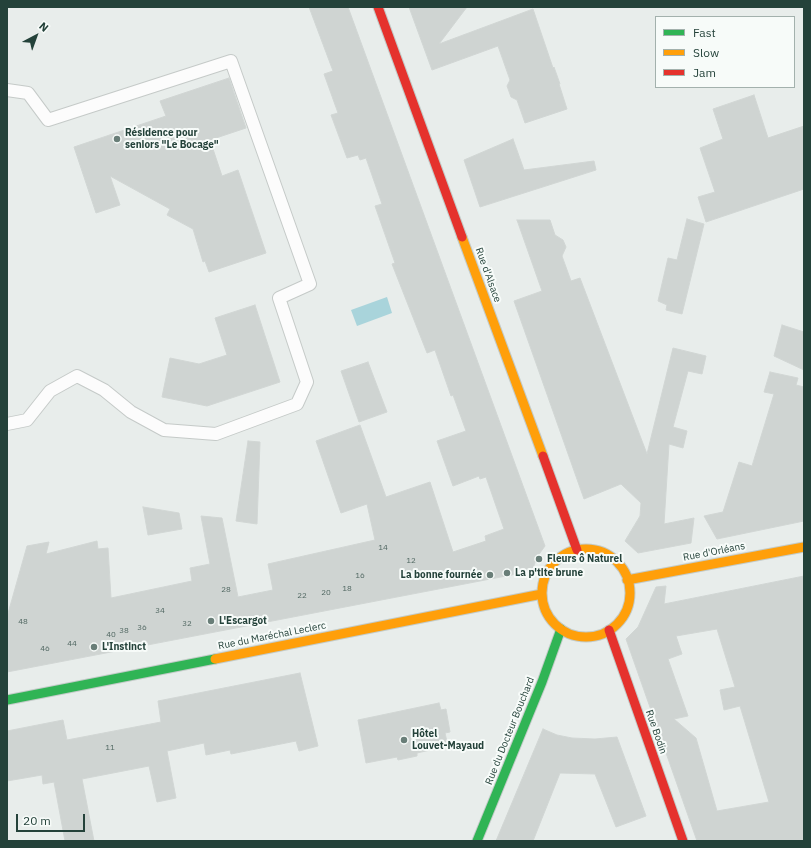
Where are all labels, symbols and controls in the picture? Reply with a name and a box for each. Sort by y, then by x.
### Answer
north arrow [16,16,56,56]
legend [655,16,795,88]
text: N [36,19,51,35]
text: Fast [693,25,716,40]
text: Slow [693,45,719,60]
text: Jam [693,65,716,80]
place label: Résidence pour seniors "Le Bocage" [125,127,219,150]
marker: Résidence pour seniors "Le Bocage" [112,134,122,144]
street label: Rue d'Alsace [473,246,503,304]
street label: Rue d'Orléans [682,540,746,564]
house number: 14 [378,543,388,553]
place label: Fleurs ô Naturel [547,553,622,565]
marker: Fleurs ô Naturel [534,554,544,564]
house number: 12 [406,556,416,566]
place label: La p'tite brune [515,567,583,579]
marker: La p'tite brune [502,568,512,578]
place label: La bonne fournée [401,569,482,581]
marker: La bonne fournée [485,570,495,580]
house number: 16 [355,571,365,581]
house number: 18 [342,584,352,594]
house number: 28 [221,585,231,595]
house number: 20 [321,588,331,598]
house number: 22 [297,591,307,601]
house number: 34 [155,606,165,616]
place label: L'Escargot [219,615,267,627]
marker: L'Escargot [206,616,216,626]
house number: 48 [18,617,28,627]
house number: 32 [182,619,192,629]
street label: Rue du Maréchal Leclerc [217,620,327,652]
house number: 36 [137,623,147,633]
house number: 38 [119,626,129,636]
house number: 40 [106,630,116,640]
house number: 44 [67,639,77,649]
place label: L'Instinct [102,641,146,653]
marker: L'Instinct [89,642,99,652]
house number: 46 [40,644,50,654]
street label: Rue du Docteur Bouchard [483,675,537,787]
street label: Rue Bodin [643,708,669,756]
place label: Hôtel Louvet-Mayaud [412,728,484,752]
marker: Hôtel Louvet-Mayaud [399,735,409,745]
house number: 11 [105,743,115,753]
scale bar [18,806,87,832]
text: 20 m [23,813,51,828]

